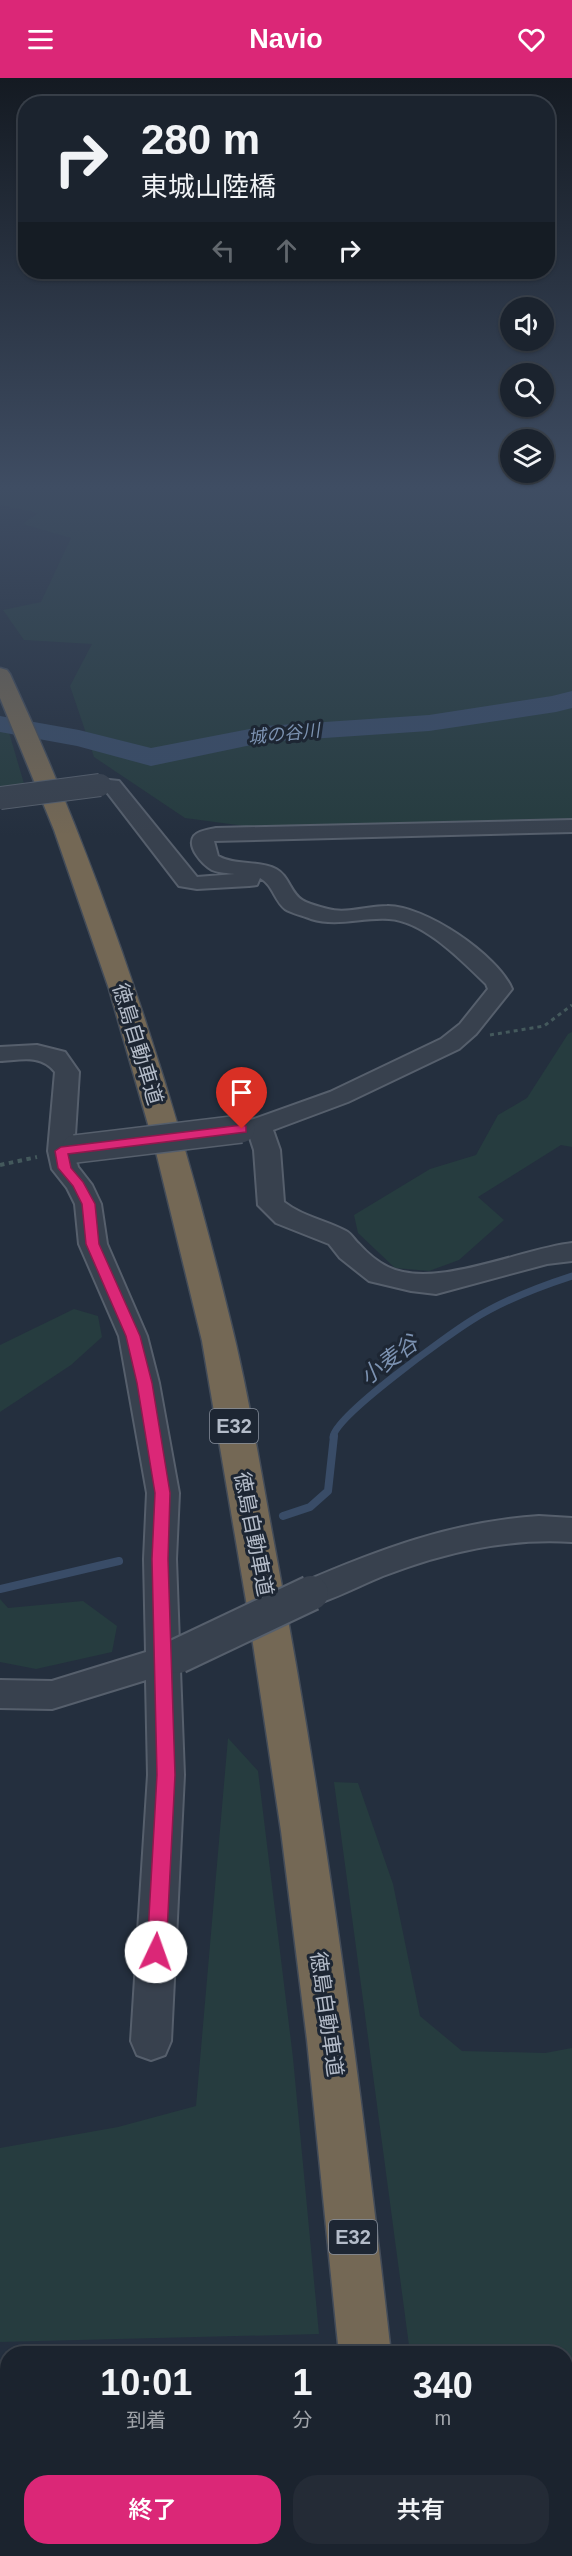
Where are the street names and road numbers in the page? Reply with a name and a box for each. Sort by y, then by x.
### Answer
street label: 徳島自動車道 [109,980,167,1108]
road number: E32 [210,1409,258,1443]
street label: 徳島自動車道 [231,1470,277,1598]
street label: 徳島自動車道 [307,1950,347,2078]
road number: E32 [329,2220,377,2254]

